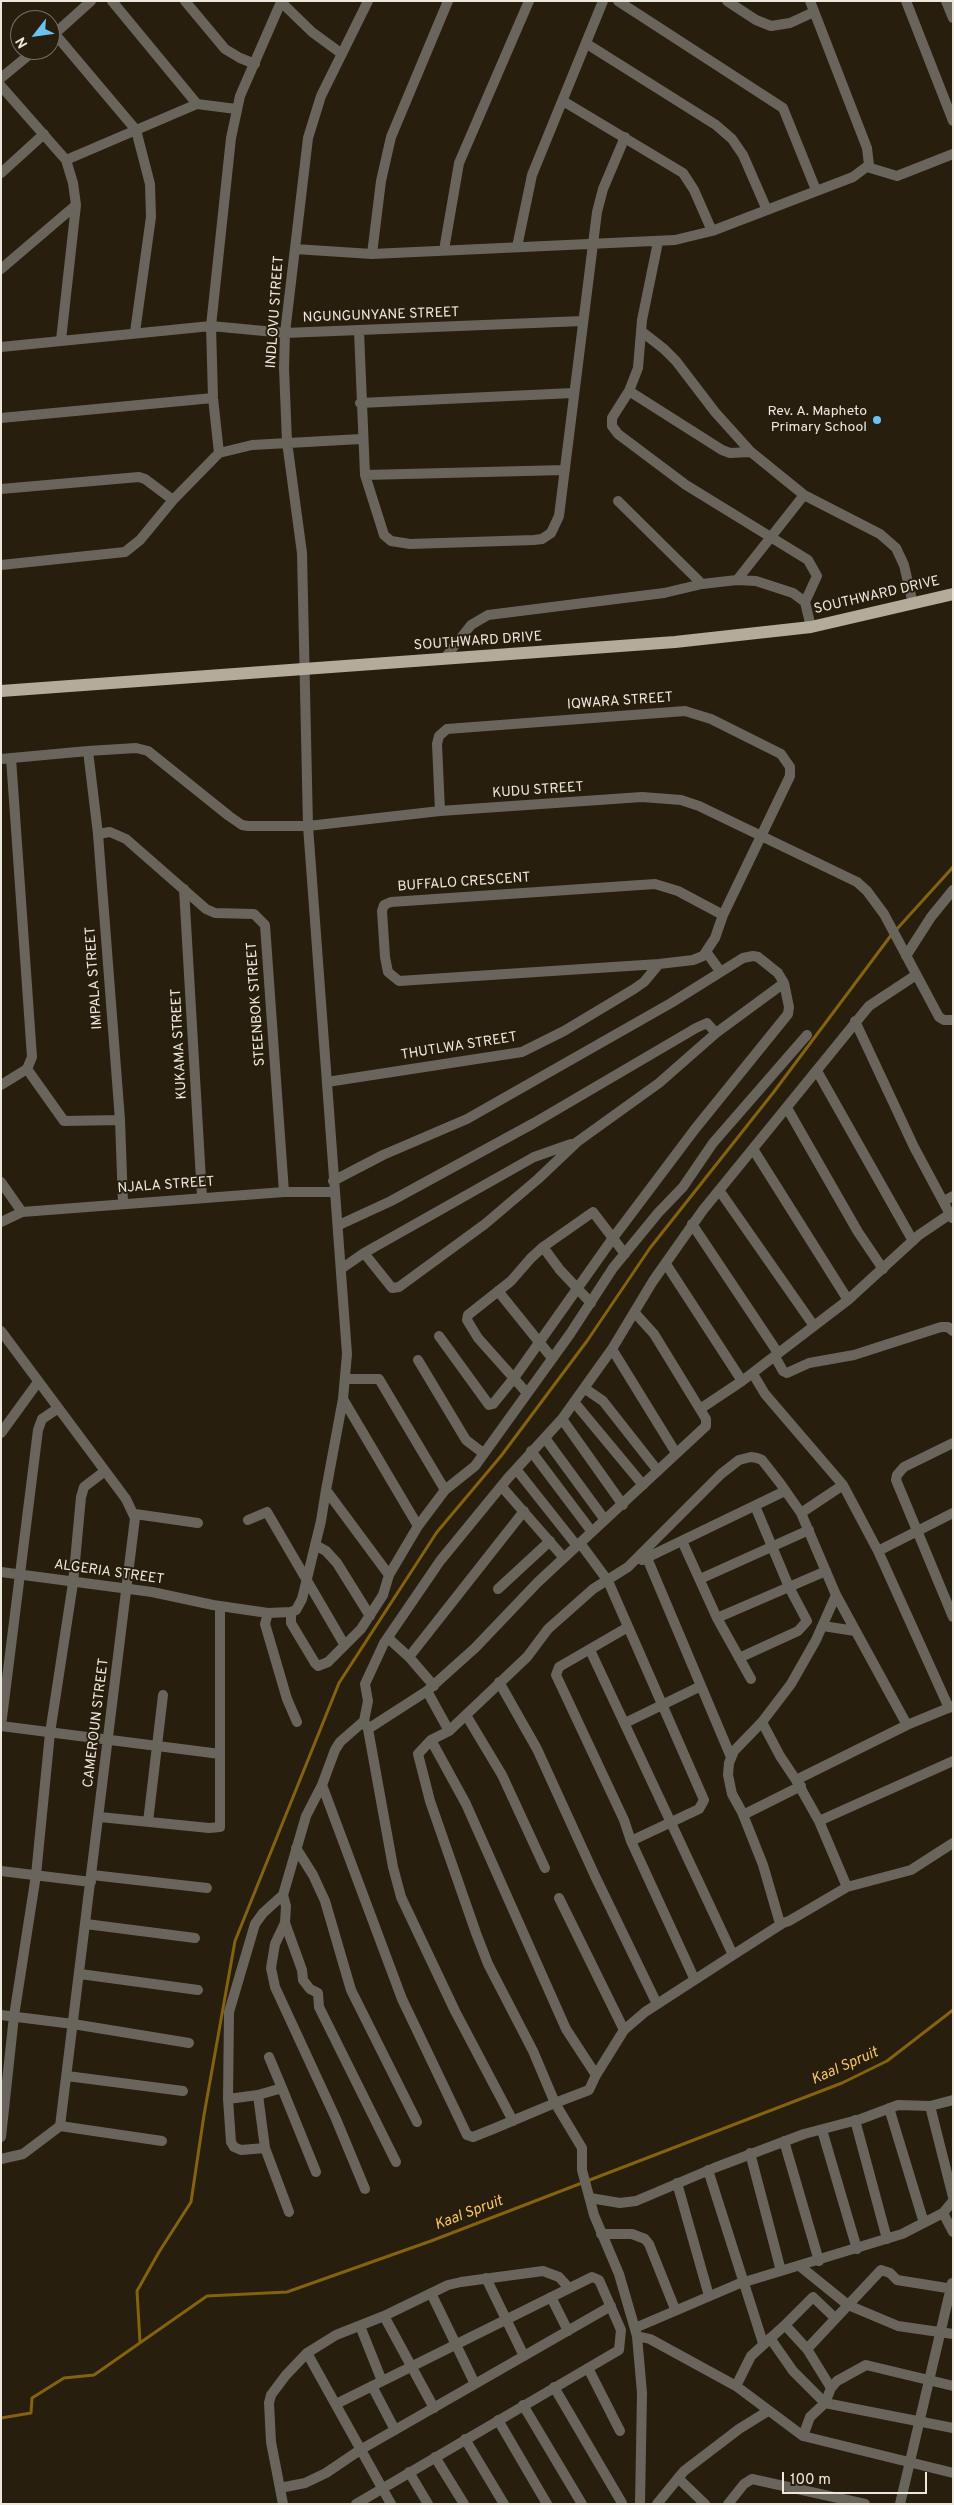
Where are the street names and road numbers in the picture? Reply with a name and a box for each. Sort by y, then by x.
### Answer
street label: INDLOVU STREET [264,255,288,369]
street label: NGUNGUNYANE STREET [302,305,460,327]
street label: SOUTHWARD DRIVE [813,573,941,619]
street label: SOUTHWARD DRIVE [413,629,543,655]
street label: IQWARA STREET [566,690,674,714]
street label: KUDU STREET [492,779,584,803]
street label: BUFFALO CRESCENT [397,870,531,896]
street label: IMPALA STREET [83,926,107,1030]
street label: STEENBOK STREET [244,941,270,1067]
street label: KUKAMA STREET [169,988,191,1100]
street label: THUTLWA STREET [400,1030,518,1064]
street label: NJALA STREET [117,1174,215,1198]
street label: ALGERIA STREET [53,1557,165,1589]
street label: CAMEROUN STREET [81,1657,113,1789]

